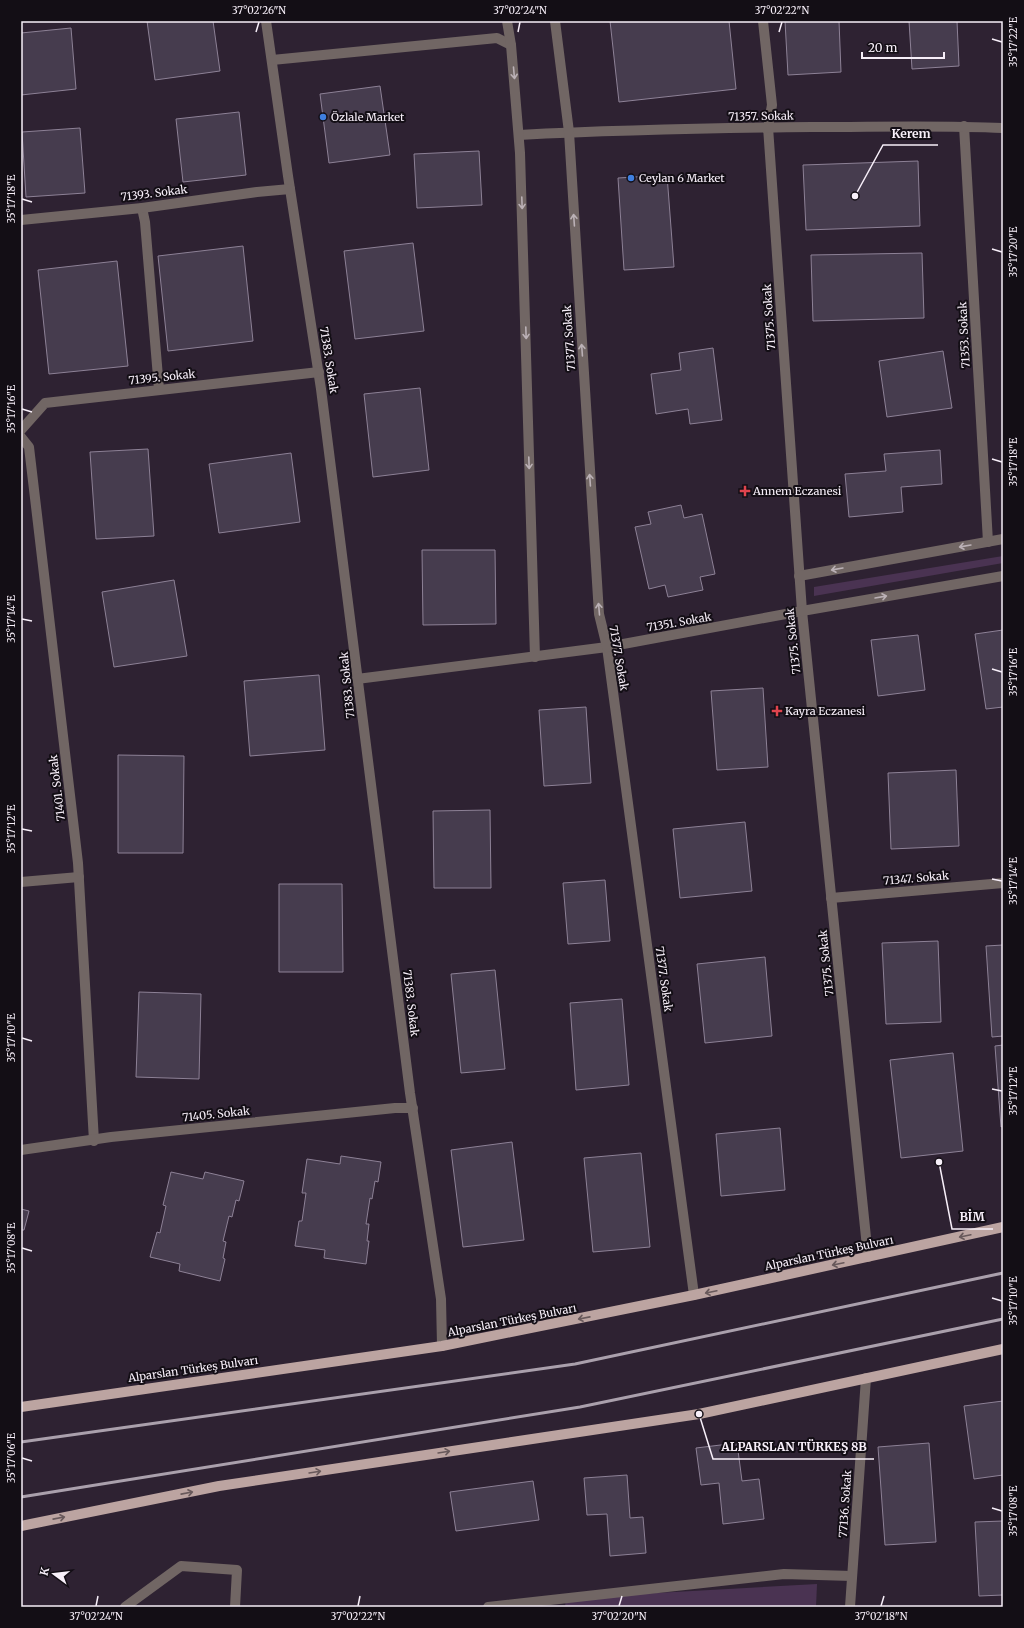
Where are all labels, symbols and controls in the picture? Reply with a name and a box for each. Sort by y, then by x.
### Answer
text: 37°02'26"N [232,4,286,17]
text: 37°02'24"N [493,4,547,17]
text: 37°02'22"N [755,4,809,17]
text: 35°17'22"E [1007,16,1020,67]
scale bar [862,34,944,60]
text: 20 m [868,40,897,55]
one-way arrow [510,67,517,80]
street label: 71357. Sokak [728,108,794,124]
place label: Özlale Market [331,110,405,124]
marker: Özlale Market [318,112,328,122]
callout: Kerem [883,121,938,145]
text: Kerem [891,126,931,141]
place label: Ceylan 6 Market [639,171,725,185]
marker: Ceylan 6 Market [626,173,636,183]
text: 35°17'18"E [5,174,18,223]
street label: 71393. Sokak [120,182,188,204]
one-way arrow [518,196,525,209]
one-way arrow [570,214,578,227]
text: 35°17'20"E [1007,226,1020,277]
street label: 71375. Sokak [760,283,778,351]
street label: 71353. Sokak [955,301,973,369]
street label: 71377. Sokak [560,305,578,371]
street label: 71383. Sokak [317,326,341,394]
one-way arrow [522,326,529,339]
one-way arrow [579,344,586,357]
street label: 71395. Sokak [128,367,196,387]
text: 35°17'16"E [5,384,18,433]
text: 35°17'18"E [1007,437,1020,486]
one-way arrow [526,456,533,469]
one-way arrow [587,474,594,487]
place label: Annem Eczanesi [752,484,842,498]
marker: Annem Eczanesi [740,486,750,496]
one-way arrow [958,542,971,550]
one-way arrow [830,565,843,573]
one-way arrow [874,593,887,601]
text: 35°17'14"E [5,594,18,643]
one-way arrow [595,603,602,616]
street label: 71375. Sokak [783,607,803,675]
street label: 71351. Sokak [646,609,712,635]
street label: 71377. Sokak [606,624,632,692]
text: 35°17'16"E [1007,647,1020,696]
street label: 71383. Sokak [337,651,357,719]
place label: Kayra Eczanesi [785,704,865,718]
marker: Kayra Eczanesi [772,706,782,716]
street label: 71401. Sokak [46,754,68,822]
text: 35°17'12"E [5,804,18,853]
text: 35°17'14"E [1007,856,1020,905]
street label: 71347. Sokak [883,868,949,888]
street label: 71375. Sokak [816,929,836,997]
street label: 71377. Sokak [652,945,676,1013]
street label: 71383. Sokak [400,969,422,1037]
text: 35°17'10"E [5,1013,18,1063]
text: 35°17'12"E [1007,1066,1020,1115]
street label: 71405. Sokak [181,1103,251,1125]
callout: BİM [952,1205,993,1229]
text: BİM [959,1209,985,1224]
text: 35°17'08"E [5,1222,18,1273]
street label: Alparslan Türkeş Bulvarı [762,1232,895,1274]
one-way arrow [959,1232,972,1240]
one-way arrow [832,1260,845,1268]
text: 35°17'10"E [1007,1276,1020,1326]
one-way arrow [705,1288,718,1296]
street label: Alparslan Türkeş Bulvarı [445,1301,578,1340]
one-way arrow [577,1314,590,1322]
street label: Alparslan Türkeş Bulvarı [126,1353,259,1385]
text: 35°17'06"E [5,1432,18,1483]
callout: ALPARSLAN TÜRKEŞ 8B [713,1435,874,1459]
text: ALPARSLAN TÜRKEŞ 8B [720,1439,867,1454]
one-way arrow [437,1448,450,1456]
one-way arrow [308,1468,321,1476]
street label: 77136. Sokak [836,1470,854,1538]
text: 35°17'08"E [1007,1485,1020,1536]
one-way arrow [180,1488,193,1496]
one-way arrow [52,1514,65,1522]
north arrow [34,1554,74,1594]
text: K [37,1565,52,1577]
text: 37°02'24"N [69,1610,123,1623]
text: 37°02'22"N [331,1610,385,1623]
text: 37°02'20"N [592,1610,647,1623]
text: 37°02'18"N [855,1610,908,1623]

